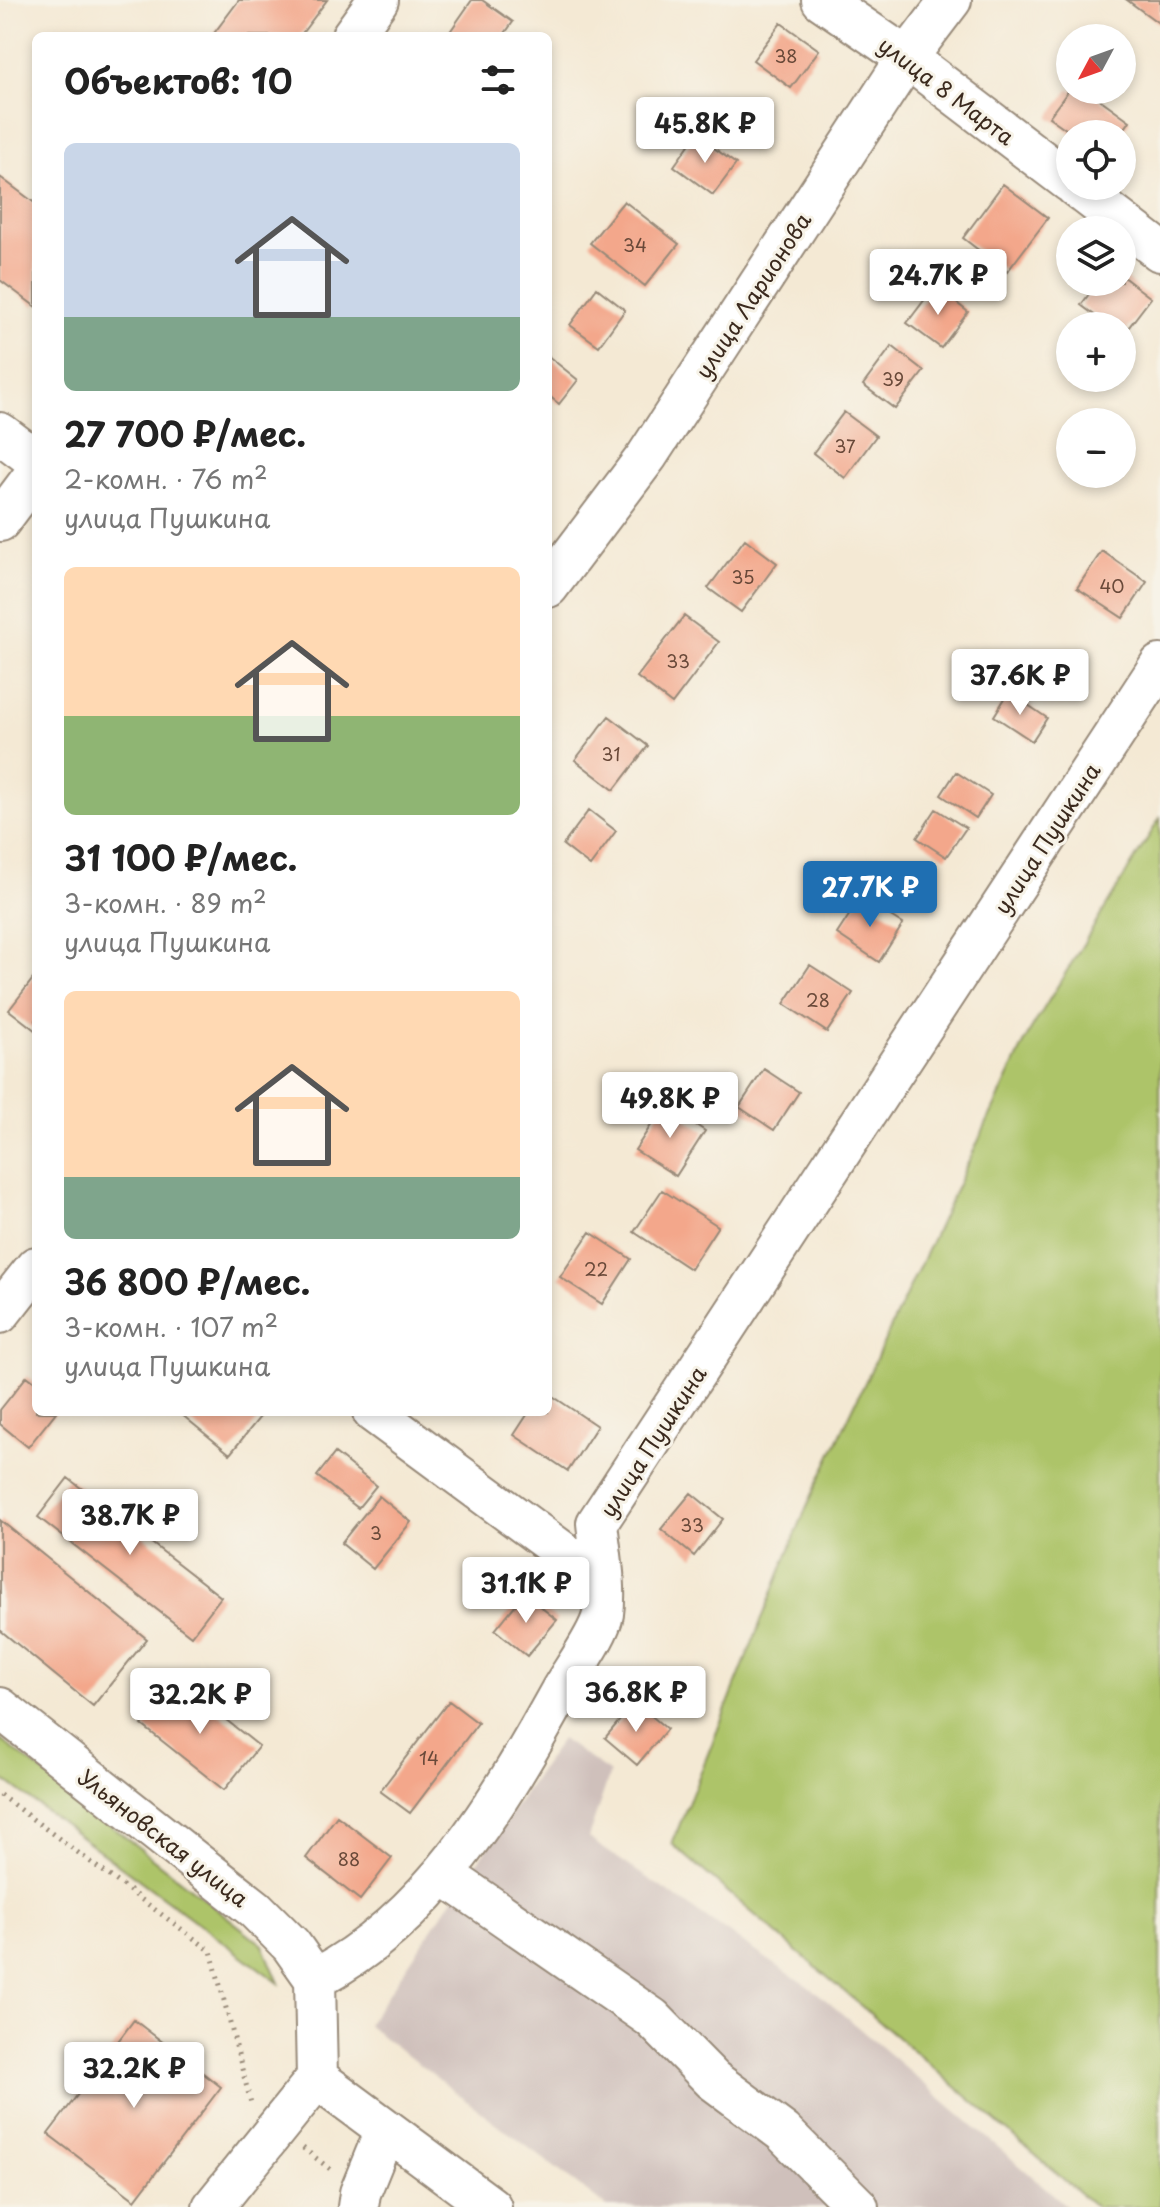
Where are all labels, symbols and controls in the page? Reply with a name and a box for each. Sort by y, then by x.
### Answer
north arrow [1056,24,1136,104]
map controls [1056,24,1136,488]
street label: улица 8 Марта [872,28,1022,153]
house number: 38 [774,42,798,69]
text: Объектов: 10 [64,54,292,106]
icon: filters [476,58,520,102]
pin: 45.8K ₽ [631,97,779,165]
text: 45.8K ₽ [654,103,756,142]
button: locate [1056,120,1136,200]
icon: home [220,195,364,339]
street label: улица Ларионова [686,205,818,385]
button: layers [1056,216,1136,296]
house number: 34 [623,231,647,258]
pin: 24.7K ₽ [864,249,1012,317]
text: 24.7K ₽ [888,255,988,294]
button: + [1056,312,1136,392]
house number: 39 [882,365,904,392]
text: 27 700 ₽/мес. [64,407,306,459]
button: − [1056,408,1136,488]
house number: 37 [834,432,856,459]
text: 2-комн. · 76 m² [64,459,268,498]
text: улица Пушкина [64,498,270,537]
house number: 35 [731,563,755,590]
house number: 40 [1099,572,1125,599]
icon: home [220,619,364,763]
house number: 33 [666,647,690,674]
pin: 37.6K ₽ [946,649,1094,717]
text: 37.6K ₽ [970,655,1070,694]
house number: 31 [602,740,620,767]
street label: улица Пушкина [985,756,1107,920]
text: 31 100 ₽/мес. [64,831,297,883]
pin: 27.7K ₽ [796,861,944,929]
text: 27.7K ₽ [821,867,919,906]
text: 3-комн. · 89 m² [64,883,267,922]
text: улица Пушкина [64,922,270,961]
house number: 28 [806,986,830,1013]
icon: home [220,1043,364,1187]
pin: 49.8K ₽ [596,1072,744,1140]
text: 49.8K ₽ [620,1078,720,1117]
text: 36 800 ₽/мес. [64,1255,310,1307]
house number: 22 [584,1255,608,1282]
text: 3-комн. · 107 m² [64,1307,278,1346]
text: улица Пушкина [64,1346,270,1385]
street label: улица Пушкина [591,1359,713,1523]
pin: 38.7K ₽ [56,1489,204,1557]
text: 38.7K ₽ [80,1495,180,1534]
house number: 33 [680,1511,704,1538]
house number: 3 [370,1519,382,1546]
pin: 31.1K ₽ [452,1557,600,1625]
text: 31.1K ₽ [480,1563,572,1602]
pin: 36.8K ₽ [562,1666,710,1734]
pin: 32.2K ₽ [126,1668,274,1736]
text: 36.8K ₽ [585,1672,687,1711]
text: 32.2K ₽ [148,1674,252,1713]
house number: 14 [419,1744,439,1771]
street label: Ульяновская улица [72,1760,256,1914]
house number: 88 [338,1845,360,1872]
pin: 32.2K ₽ [60,2042,208,2110]
text: 32.2K ₽ [82,2048,186,2087]

